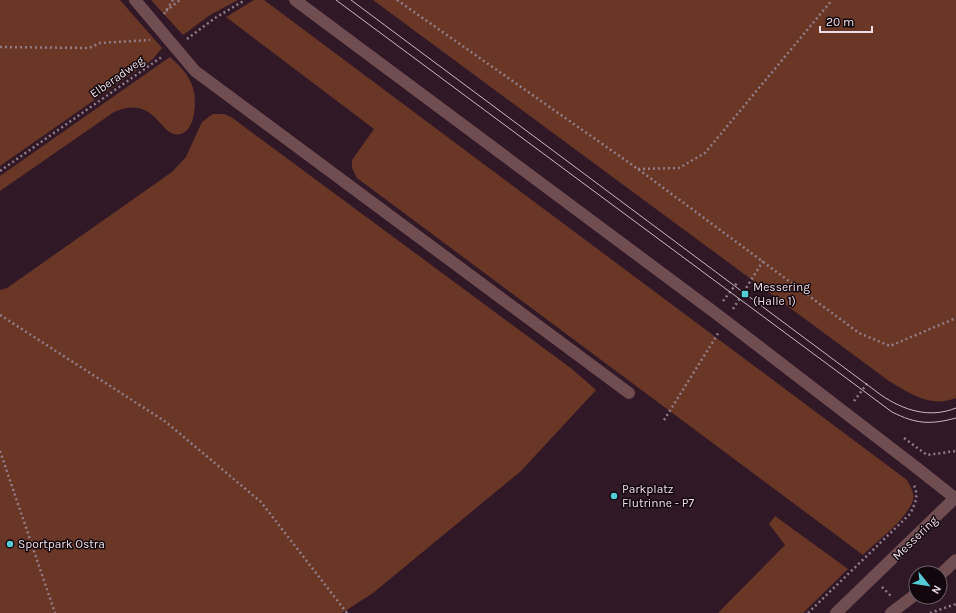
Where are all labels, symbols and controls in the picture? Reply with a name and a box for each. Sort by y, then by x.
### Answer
scale bar [820,8,872,34]
text: 20 m [826,15,854,29]
street label: Elberadweg [87,53,147,101]
place label: Messering (Halle 1) [753,280,810,308]
marker: Messering (Halle 1) [740,289,750,299]
place label: Parkplatz Flutrinne - P7 [622,482,695,510]
marker: Parkplatz Flutrinne - P7 [609,491,619,501]
street label: Messering [890,513,941,563]
place label: Sportpark Ostra [18,537,105,551]
marker: Sportpark Ostra [5,539,15,549]
north arrow [908,565,948,605]
text: N [929,583,944,596]

